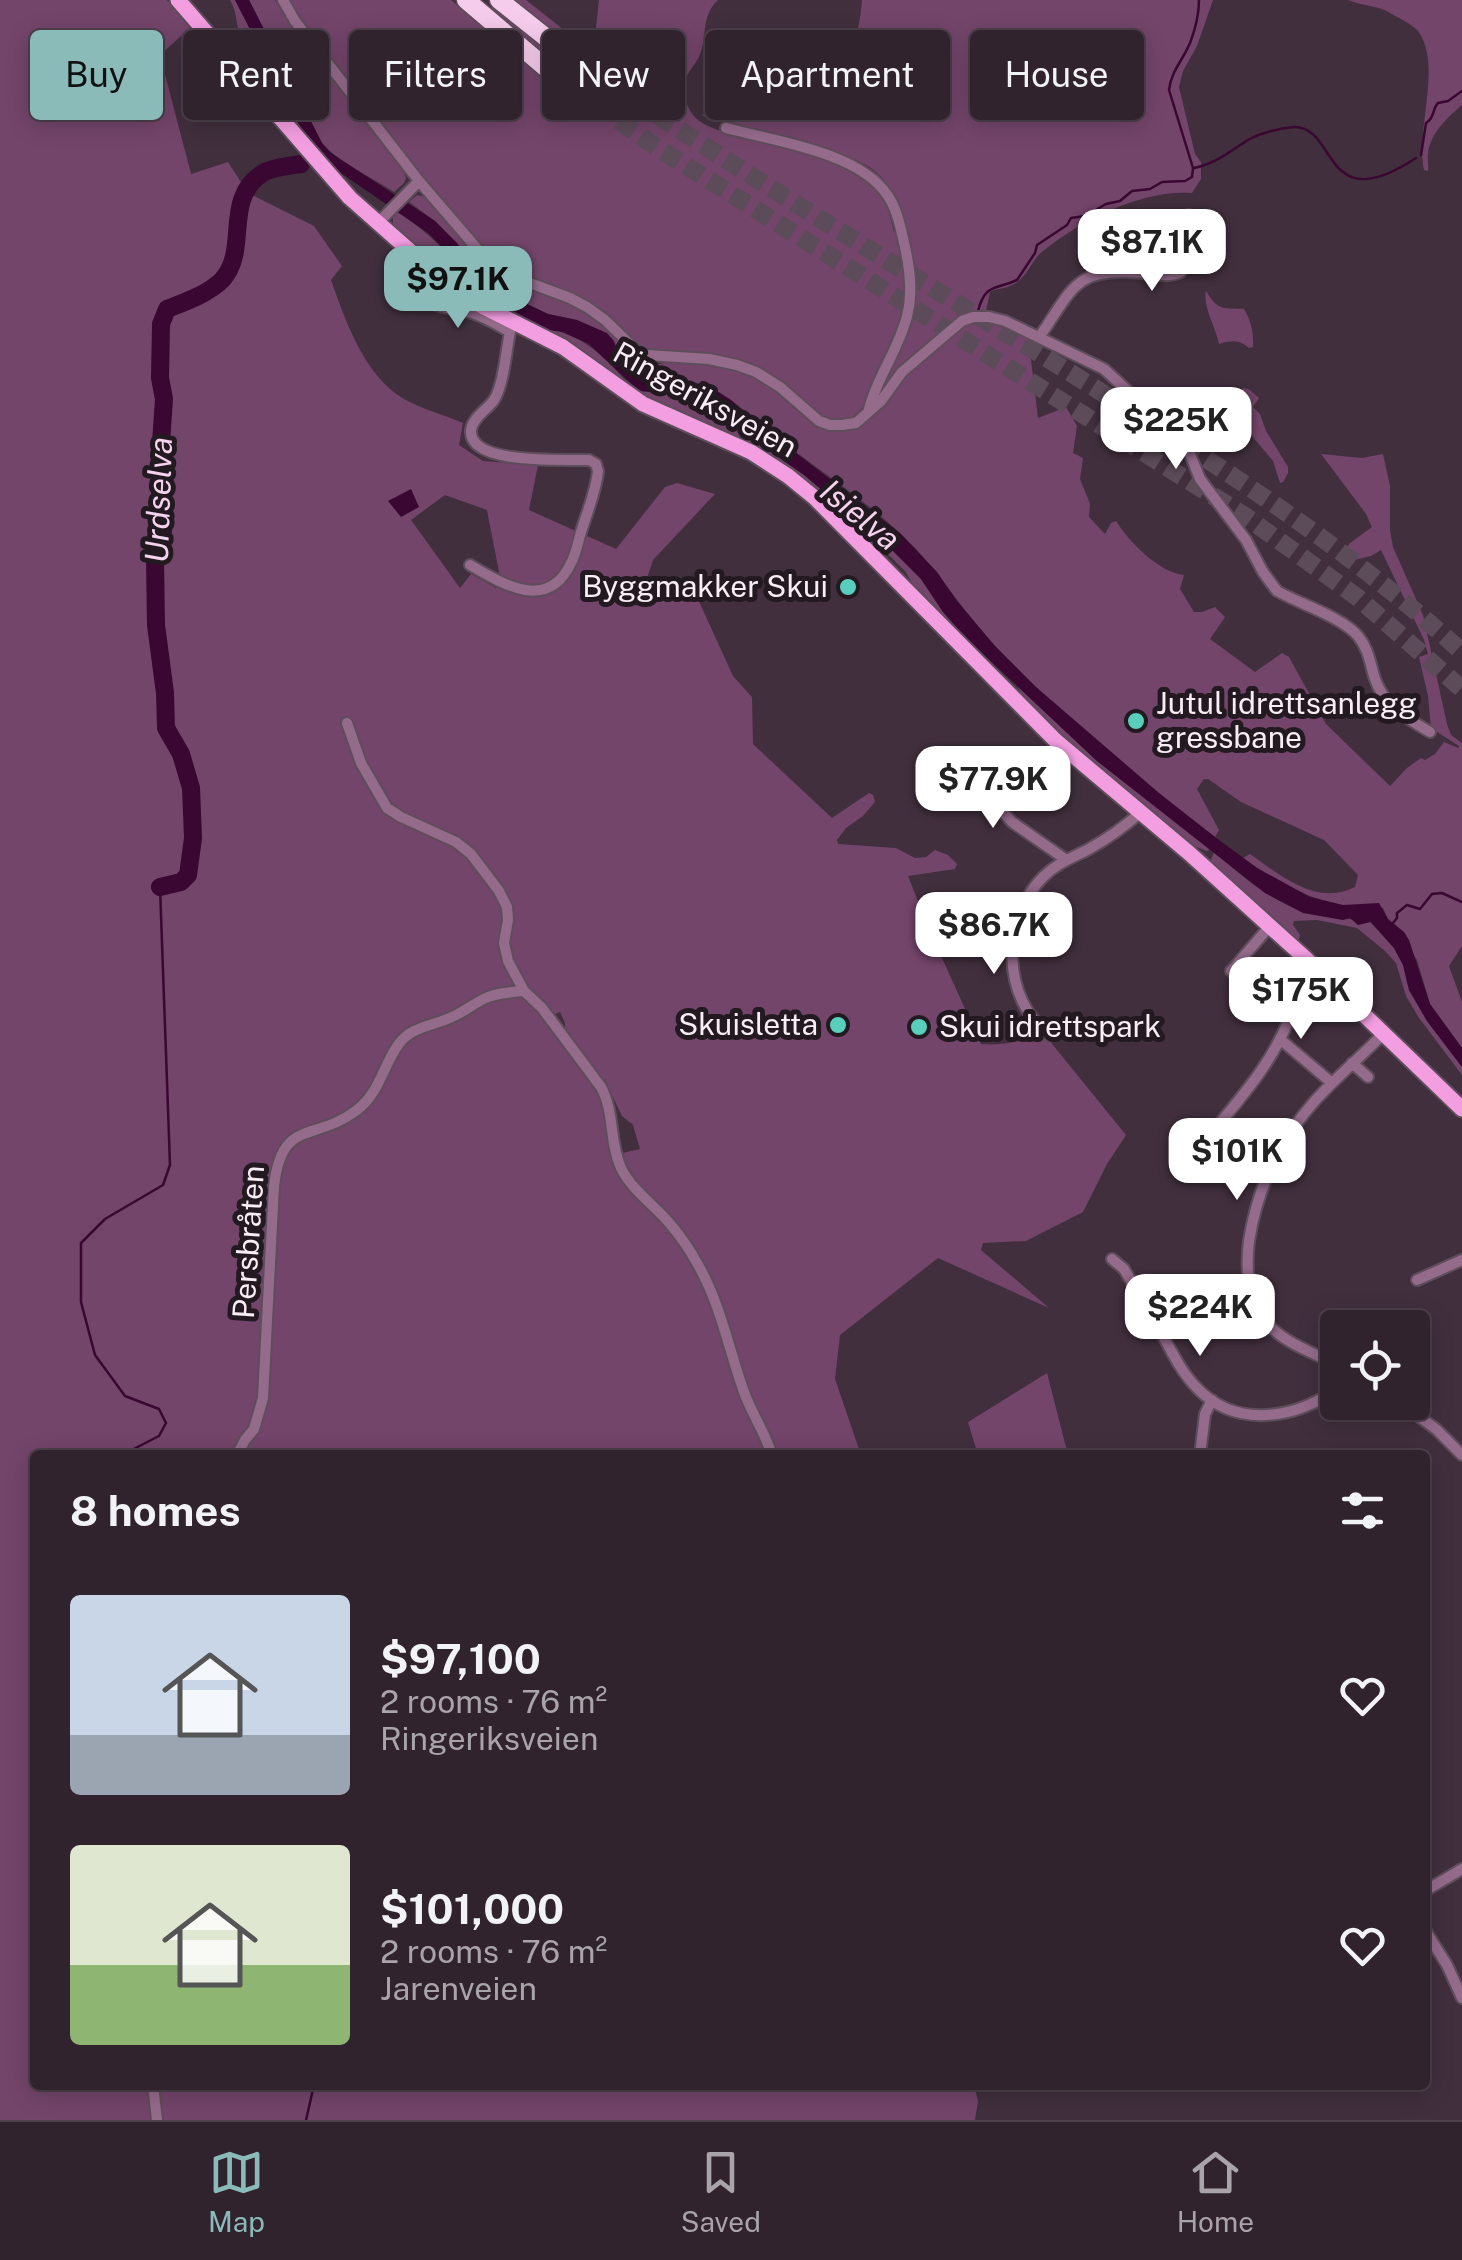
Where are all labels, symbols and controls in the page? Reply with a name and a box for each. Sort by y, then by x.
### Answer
chip: Buy [30,30,163,120]
chip: Rent [183,30,329,120]
chip: Filters [349,30,522,120]
chip: New [542,30,685,120]
chip: Apartment [705,30,950,120]
chip: House [970,30,1144,120]
pin: $87.1K [1071,209,1233,294]
text: $87.1K [1100,223,1204,260]
pin: $97.1K [377,246,539,331]
text: $97.1K [406,260,510,297]
street label: Ringeriksveien [607,334,804,464]
pin: $225K [1106,387,1246,472]
text: $225K [1123,401,1229,438]
water label: Urdselva [138,436,179,564]
water label: Isielva [813,472,907,558]
place label: Byggmakker Skui [582,568,828,604]
marker: Byggmakker Skui [837,576,859,598]
place label: Jutul idrettsanlegg gressbane [1156,685,1417,755]
marker: Jutul idrettsanlegg gressbane [1125,710,1147,732]
pin: $77.9K [912,746,1074,831]
text: $77.9K [937,760,1049,797]
pin: $86.7K [913,892,1075,977]
text: $86.7K [937,906,1051,943]
pin: $175K [1231,957,1371,1042]
text: $175K [1251,971,1351,1008]
place label: Skuisletta [678,1006,818,1042]
place label: Skui idrettspark [939,1008,1161,1044]
marker: Skuisletta [827,1014,849,1036]
marker: Skui idrettspark [908,1016,930,1038]
pin: $101K [1167,1118,1307,1203]
text: $101K [1191,1132,1283,1169]
street label: Persbråten [225,1164,271,1320]
pin: $224K [1130,1274,1270,1359]
text: $224K [1147,1288,1253,1325]
map controls [1320,1310,1430,1420]
button: locate [1320,1310,1430,1420]
icon: filters [1335,1483,1390,1538]
text: 8 homes [70,1486,241,1535]
text: $97,100 [380,1634,541,1683]
icon: home [150,1635,270,1755]
icon: heart [1335,1668,1390,1723]
text: 2 rooms · 76 m² [380,1683,607,1720]
text: Ringeriksveien [380,1720,598,1757]
text: $101,000 [380,1884,564,1933]
icon: home [150,1885,270,2005]
icon: heart [1335,1918,1390,1973]
text: 2 rooms · 76 m² [380,1933,607,1970]
text: Jarenveien [380,1970,537,2007]
tab: Map [208,2145,265,2238]
tab: Saved [681,2145,761,2238]
tab: Home [1177,2145,1254,2238]

